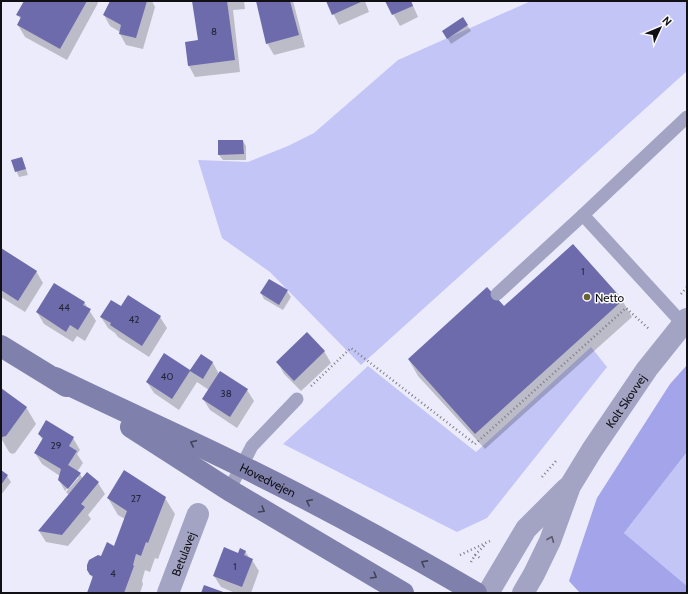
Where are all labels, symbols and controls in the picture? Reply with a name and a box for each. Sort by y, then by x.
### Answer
north arrow [640,8,680,48]
text: N [659,13,675,29]
house number: 8 [211,25,217,38]
house number: 1 [581,265,585,278]
place label: Netto [595,290,624,305]
marker: Netto [582,292,592,302]
house number: 44 [58,301,70,314]
house number: 42 [128,313,140,326]
house number: 40 [161,370,173,383]
street label: Kolt Skovvej [602,371,649,430]
house number: 38 [220,387,232,400]
house number: 29 [51,439,62,452]
one-way arrow [190,440,197,448]
street label: Hovedvejen [238,459,299,500]
house number: 27 [131,492,141,505]
one-way arrow [306,499,313,506]
one-way arrow [258,505,265,512]
street label: Betulavej [168,529,198,578]
one-way arrow [546,536,554,543]
house number: 1 [233,560,237,573]
one-way arrow [421,560,428,568]
house number: 4 [110,567,116,580]
one-way arrow [370,571,377,579]

